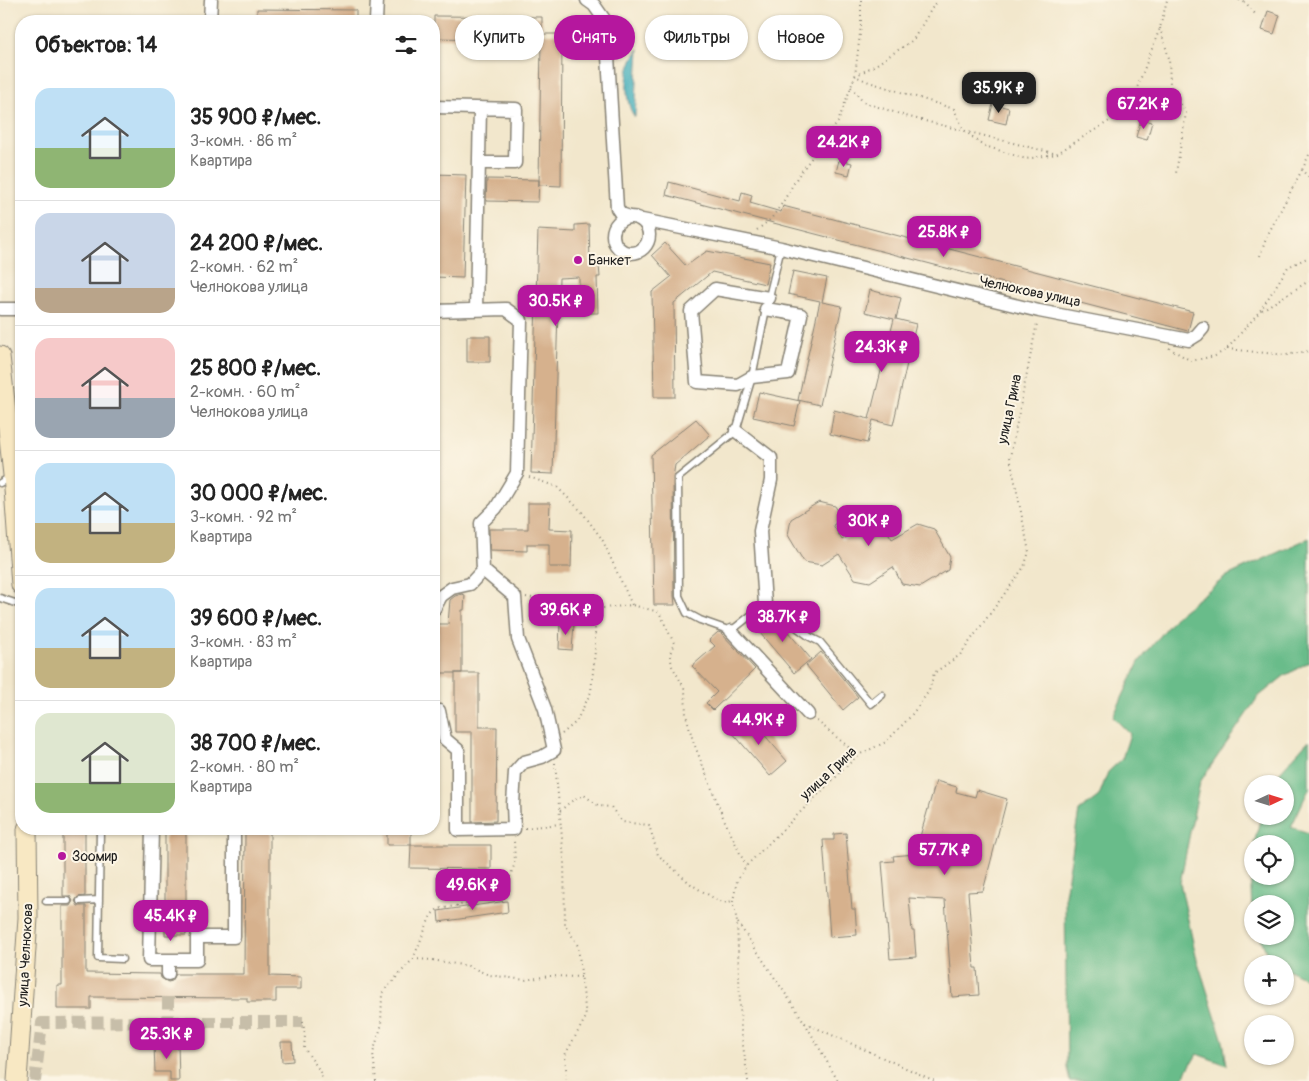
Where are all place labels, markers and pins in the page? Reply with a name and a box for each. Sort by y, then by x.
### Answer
pin: 35.9K ₽ [953,72,1045,114]
pin: 67.2K ₽ [1098,88,1190,130]
pin: 24.2K ₽ [798,126,890,168]
pin: 25.8K ₽ [898,216,990,258]
place label: Банкет [588,252,631,269]
marker: Банкет [572,254,584,266]
pin: 30.5K ₽ [510,284,602,327]
pin: 24.3K ₽ [836,330,928,373]
pin: 30K ₽ [834,504,904,547]
pin: 39.6K ₽ [520,594,612,636]
pin: 38.7K ₽ [737,600,829,643]
pin: 44.9K ₽ [713,704,805,746]
pin: 57.7K ₽ [899,834,991,876]
place label: Зоомир [72,848,118,865]
marker: Зоомир [56,850,68,862]
pin: 49.6K ₽ [427,868,519,911]
pin: 45.4K ₽ [125,900,217,942]
pin: 25.3K ₽ [121,1018,213,1060]

